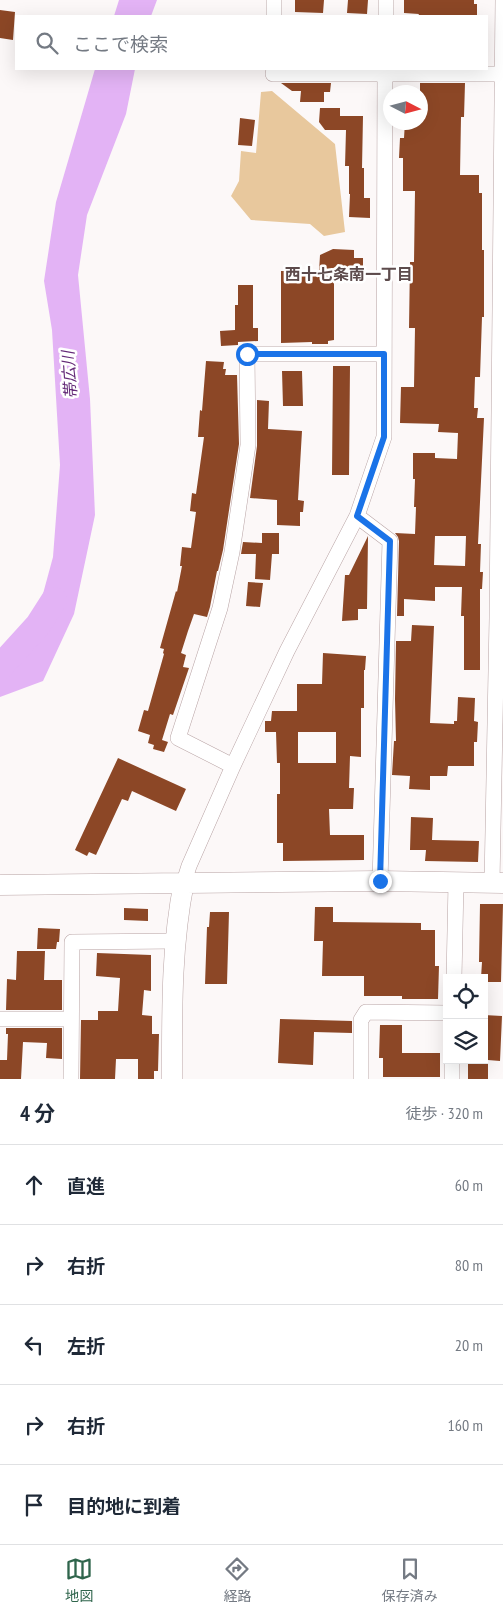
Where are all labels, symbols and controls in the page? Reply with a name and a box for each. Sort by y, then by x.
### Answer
search box [15,15,488,70]
icon: search [33,29,61,57]
text: ここで検索 [73,32,168,56]
north arrow [383,85,428,130]
district label: 西十七条南一丁目 [285,264,413,284]
route start [236,343,259,366]
water label: 帯広川 [57,348,81,400]
route end [369,870,392,893]
map controls [443,974,488,1064]
button: locate [443,974,488,1019]
button: layers [443,1019,488,1064]
text: 4 分 [20,1100,55,1127]
text: 徒歩 · 320 m [405,1103,483,1123]
icon: ahead [20,1171,48,1199]
text: 直進 [67,1174,105,1198]
text: 60 m [455,1175,483,1195]
icon: right [20,1251,48,1279]
text: 右折 [67,1254,105,1278]
text: 80 m [455,1255,483,1275]
icon: left [20,1331,48,1359]
text: 左折 [67,1334,105,1358]
text: 20 m [455,1335,483,1355]
icon: right [20,1411,48,1439]
text: 右折 [67,1414,105,1438]
text: 160 m [448,1415,483,1435]
icon: arrive [20,1491,48,1519]
text: 目的地に到着 [67,1494,181,1518]
tab: 地図 [65,1555,93,1605]
tab: 経路 [223,1555,251,1605]
tab: 保存済み [382,1555,438,1605]

